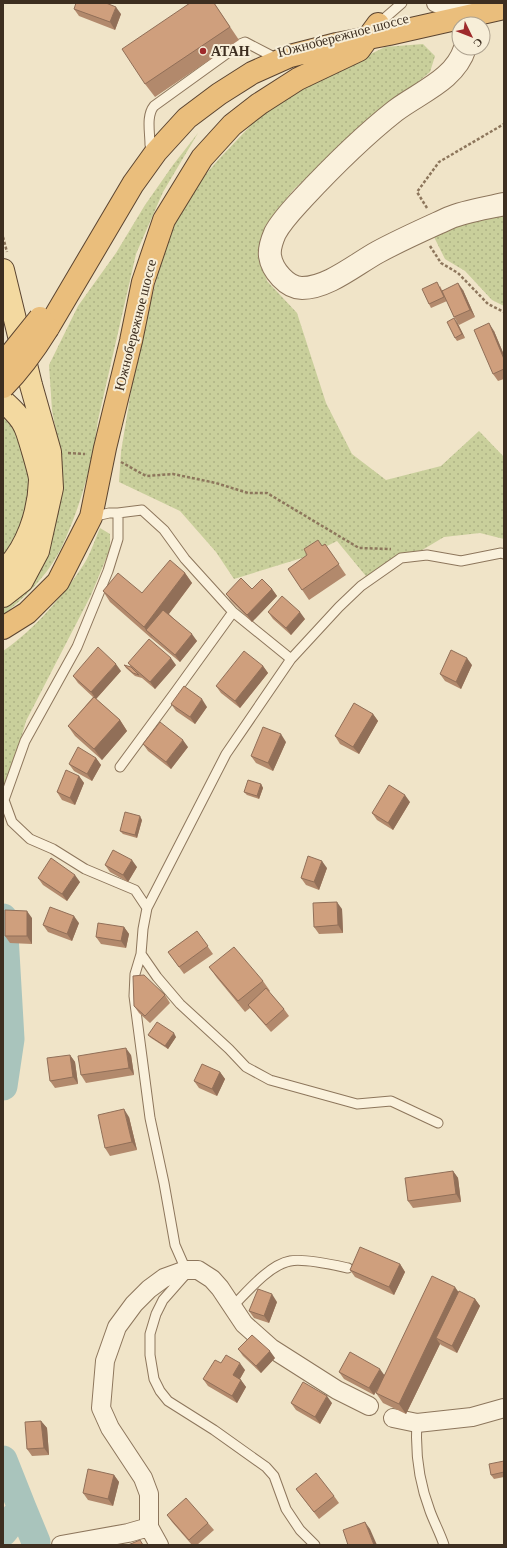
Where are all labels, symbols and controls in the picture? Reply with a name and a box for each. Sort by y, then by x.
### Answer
street label: Южнобережное шоссе [276,10,410,60]
north arrow [451,16,491,56]
text: С [471,36,485,50]
place label: АТАН [211,43,250,59]
marker: АТАН [198,46,208,56]
street label: Южнобережное шоссе [111,257,159,393]

